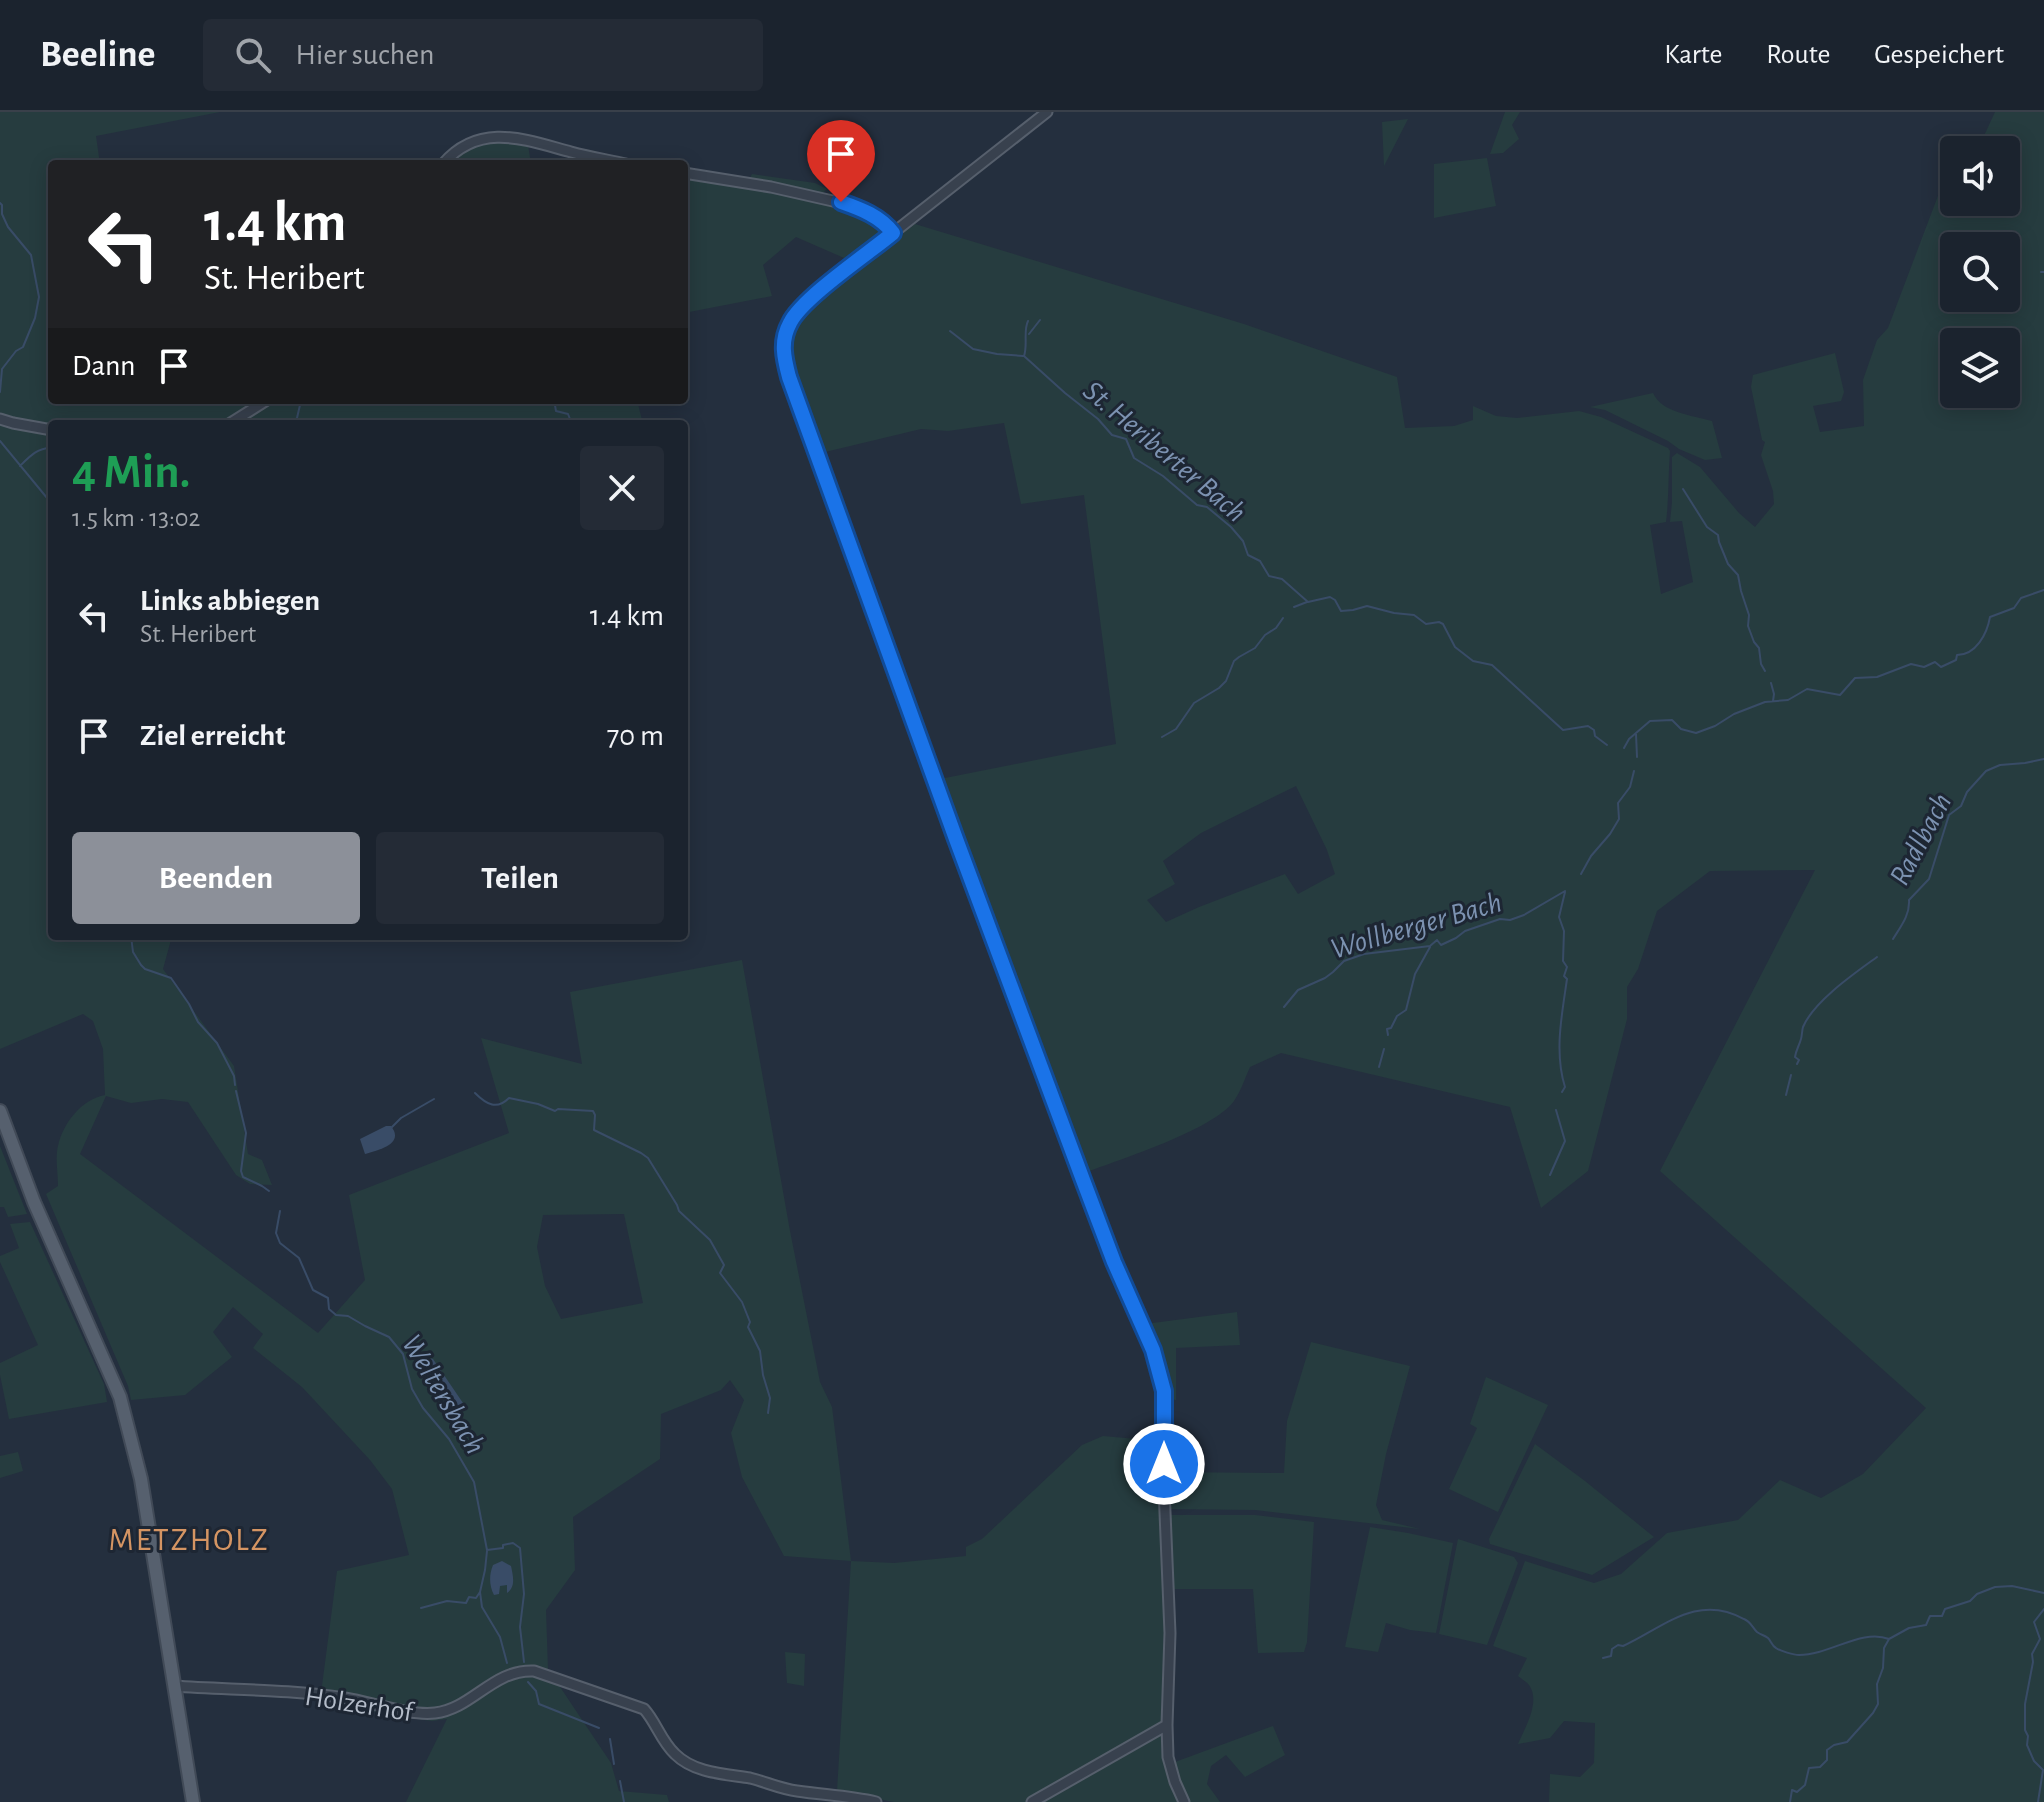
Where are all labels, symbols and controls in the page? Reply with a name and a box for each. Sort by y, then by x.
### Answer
search box [203,19,763,91]
icon: search [231,33,275,77]
text: Beeline [40,36,155,74]
text: Hier suchen [295,40,435,70]
text: Karte [1664,41,1722,69]
text: Route [1766,41,1830,69]
text: Gespeichert [1874,41,2004,69]
pin [807,120,875,202]
icon: arrive [819,132,863,176]
map controls [1940,136,2020,408]
button: sound [1940,136,2020,216]
icon: left [72,192,176,296]
text: 1.4 km [204,195,347,251]
button: search [1940,232,2020,312]
text: St. Heribert [204,260,365,296]
button: layers [1940,328,2020,408]
icon: arrive [152,344,196,388]
text: Dann [72,351,136,381]
water label: St. Heriberter Bach [1077,375,1251,528]
button: close [580,446,664,530]
text: 4 Min. [72,449,191,497]
text: 1.5 km · 13:02 [72,505,200,531]
text: Links abbiegen [140,586,320,616]
icon: left [72,594,116,638]
text: 1.4 km [590,601,664,631]
text: St. Heribert [140,621,256,647]
icon: arrive [72,714,116,758]
text: Ziel erreicht [140,721,285,751]
text: 70 m [607,721,664,751]
water label: Radlbach [1884,789,1957,890]
button: Beenden [72,832,360,924]
button: Teilen [376,832,664,924]
water label: Wollberger Bach [1327,887,1505,965]
water label: Weltersbach [396,1330,490,1459]
position arrow [1122,1422,1206,1506]
district label: METZHOLZ [108,1524,270,1556]
street label: Holzerhof [303,1683,416,1728]

